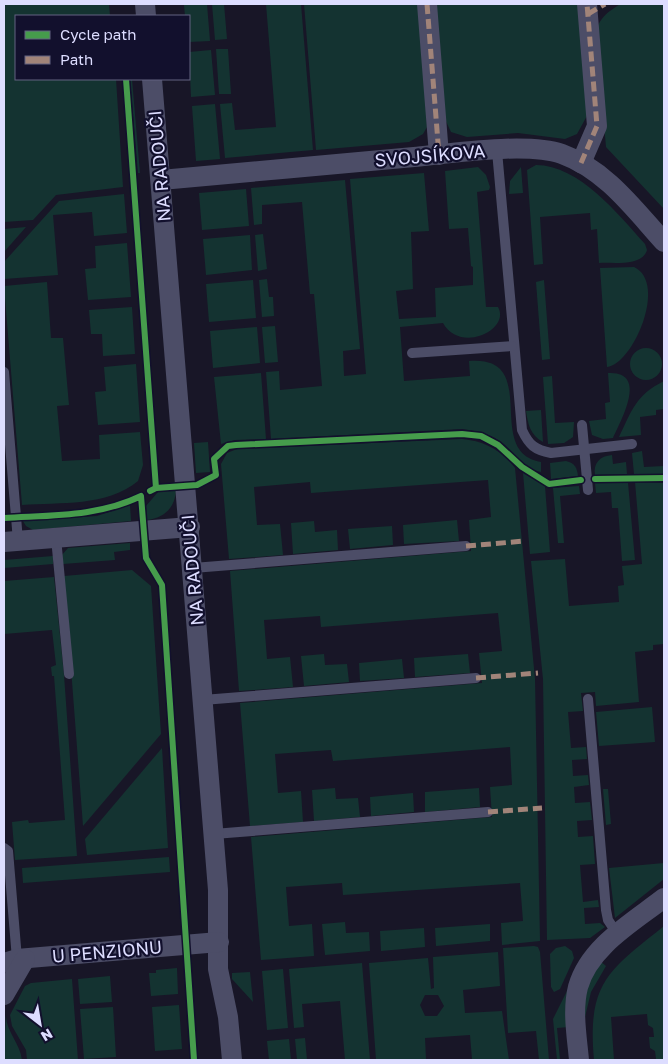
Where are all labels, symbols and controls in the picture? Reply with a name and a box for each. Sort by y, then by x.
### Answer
legend [15,15,190,80]
text: Cycle path [60,25,136,43]
text: Path [60,50,93,68]
street label: NA RADOUČI [143,110,175,223]
street label: SVOJSÍKOVA [374,139,486,171]
street label: NA RADOUČI [176,514,208,627]
street label: U PENZIONU [51,935,163,967]
north arrow [15,999,65,1049]
text: N [38,1026,56,1046]

